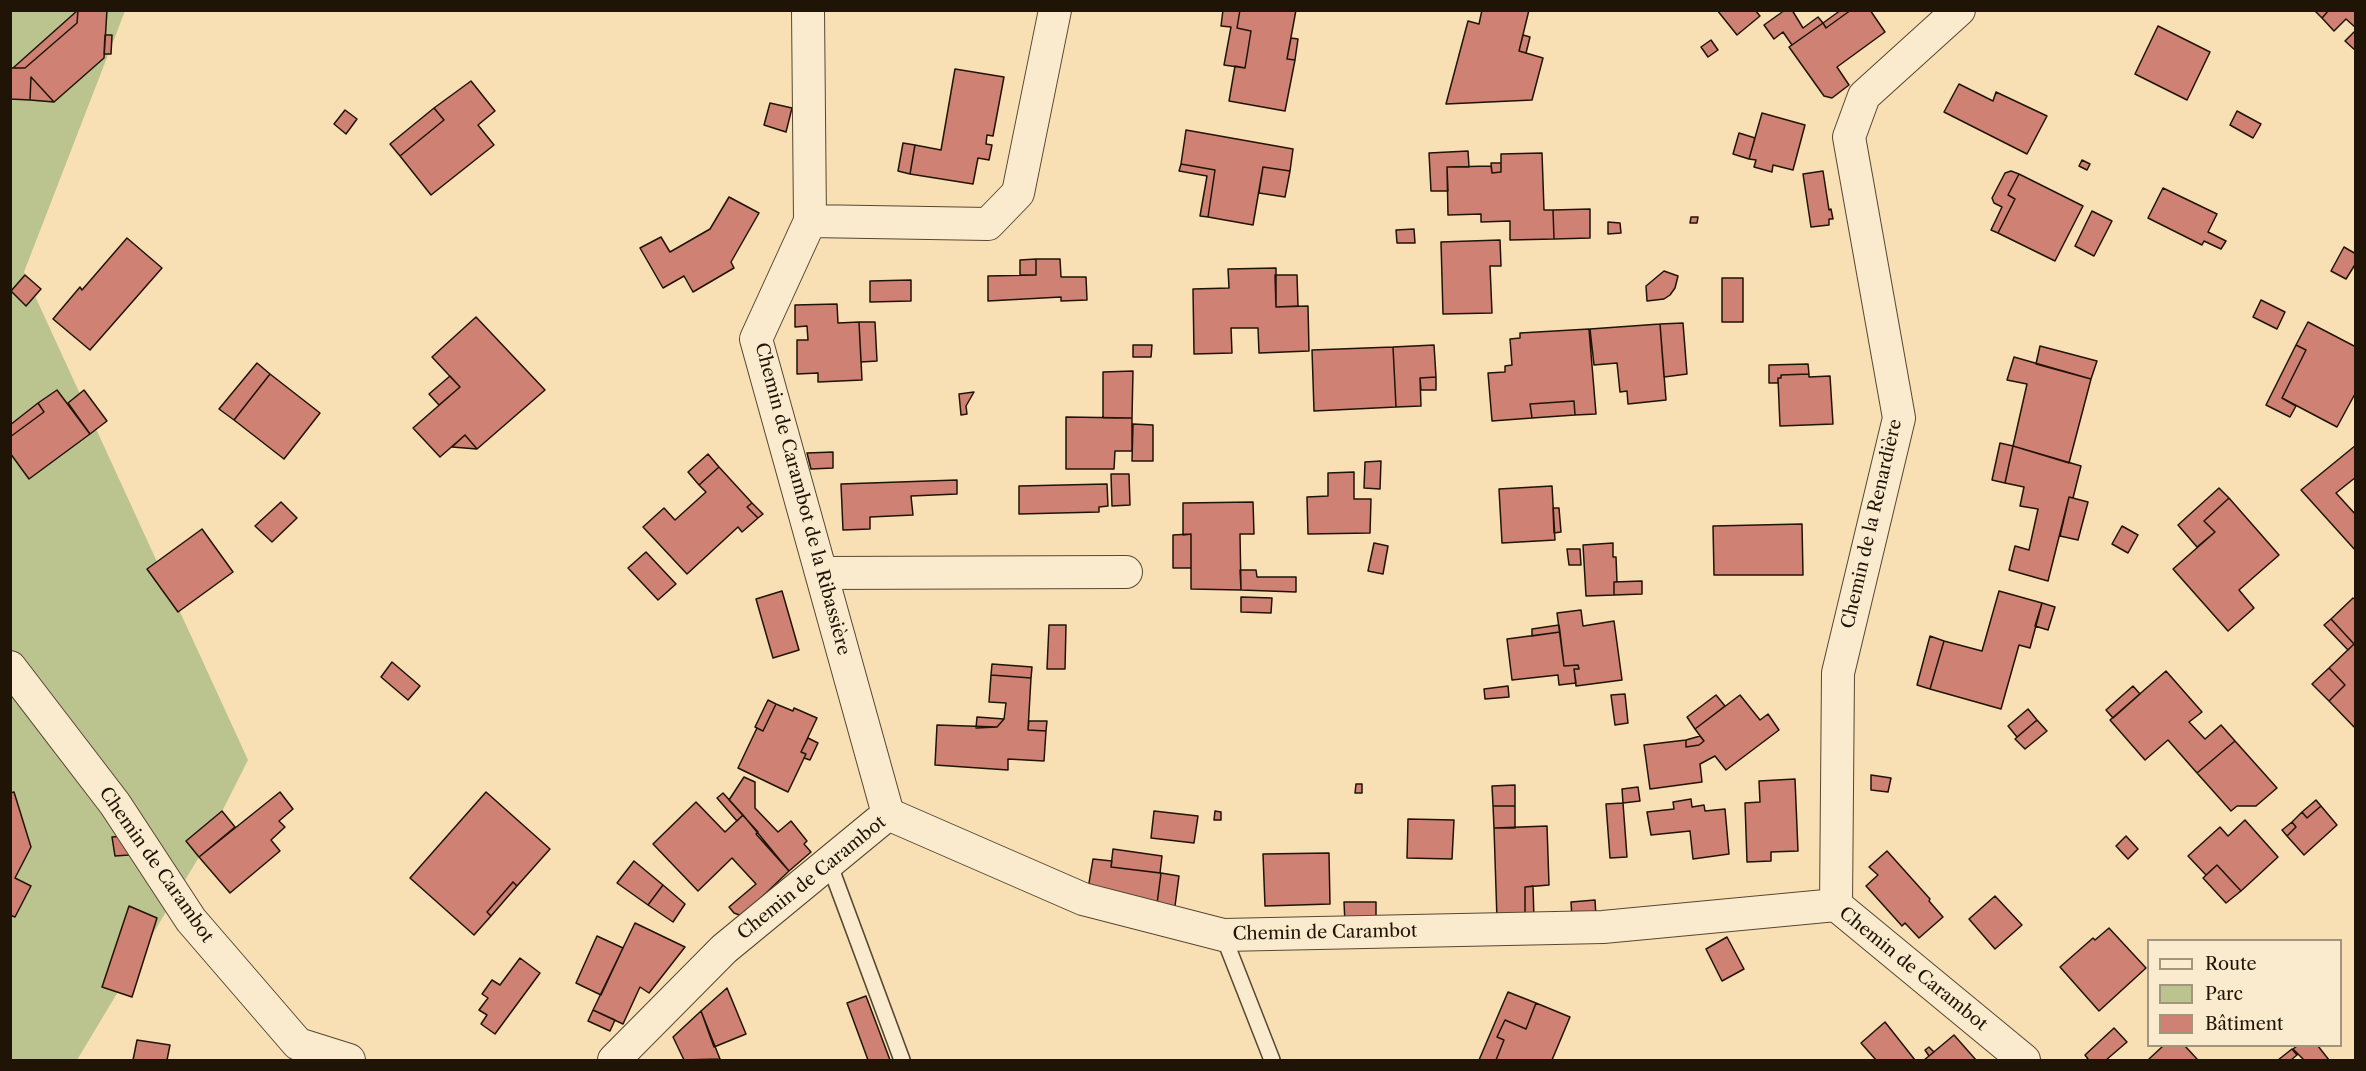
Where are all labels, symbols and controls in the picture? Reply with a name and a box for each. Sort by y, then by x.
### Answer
street label: Chemin de Carambot de la Ribassière [750,340,854,658]
street label: Chemin de la Renardière [1837,417,1907,631]
street label: Chemin de Carambot [94,783,218,947]
street label: Chemin de Carambot [733,811,891,945]
street label: Chemin de Carambot [1834,902,1992,1036]
street label: Chemin de Carambot [1232,921,1418,945]
legend [2147,939,2342,1047]
text: Route [2205,953,2257,975]
text: Parc [2205,983,2243,1005]
text: Bâtiment [2205,1013,2283,1035]

